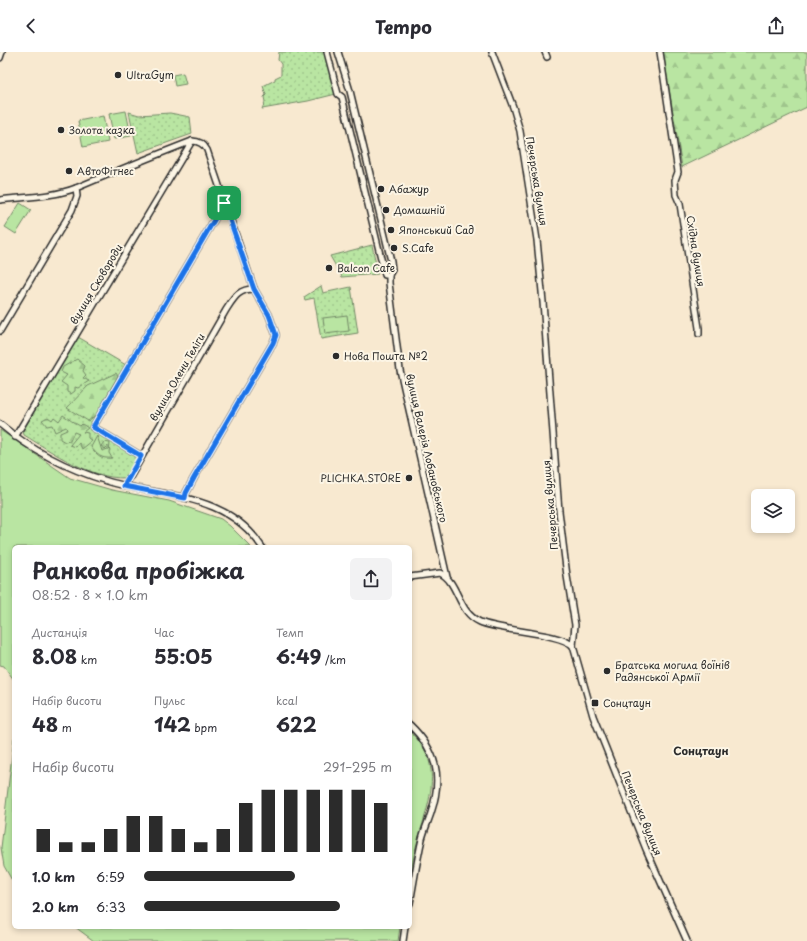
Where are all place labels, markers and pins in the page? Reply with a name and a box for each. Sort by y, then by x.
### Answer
place label: UltraGym [126,67,174,82]
marker: UltraGym [113,70,123,80]
place label: Золота казка [69,122,135,137]
marker: Золота казка [56,125,66,135]
place label: АвтоФітнес [77,163,134,178]
marker: АвтоФітнес [64,166,74,176]
place label: Абажур [389,181,429,196]
marker: Абажур [376,184,386,194]
pin [207,186,241,220]
place label: Домашній [393,202,445,217]
marker: Домашній [381,205,391,215]
place label: Японський Сад [399,222,474,237]
marker: Японський Сад [386,225,396,235]
place label: S.Cafe [402,240,434,255]
marker: S.Cafe [389,243,399,253]
place label: Balcon Cafe [337,260,395,275]
marker: Balcon Cafe [324,263,334,273]
place label: Нова Пошта №2 [344,348,428,363]
marker: Нова Пошта №2 [331,351,341,361]
place label: PLICHKA.STORE [320,470,401,485]
marker: PLICHKA.STORE [404,473,414,483]
place label: Братська могила воїнів Радянської Армії [615,657,730,684]
marker: Братська могила воїнів Радянської Армії [602,666,612,676]
place label: Сонцтаун [603,695,651,710]
marker: Сонцтаун [590,698,600,708]

